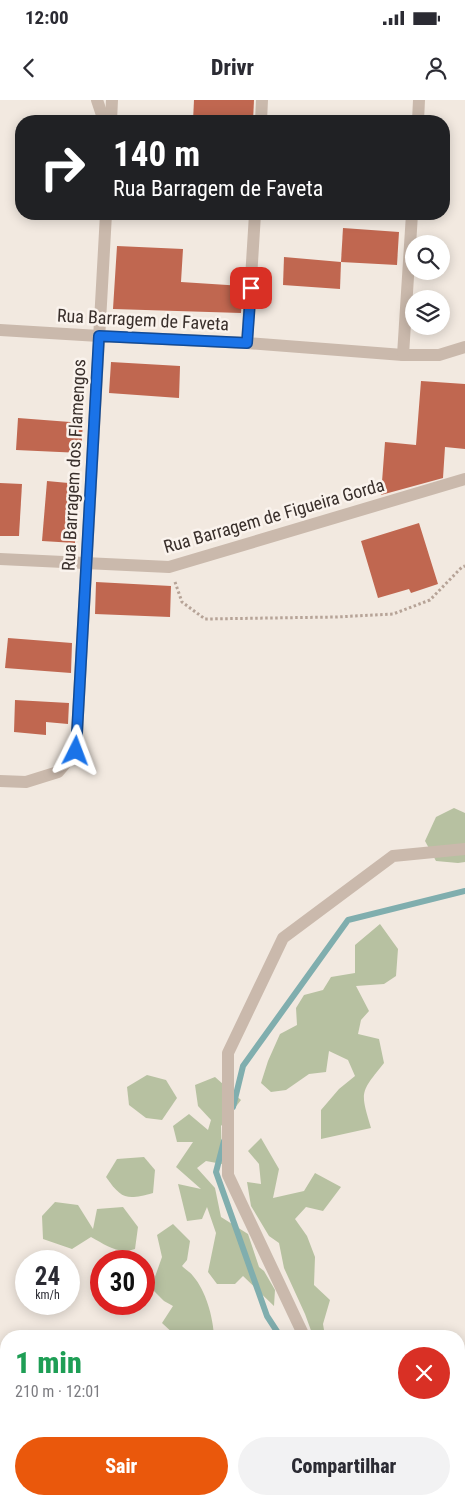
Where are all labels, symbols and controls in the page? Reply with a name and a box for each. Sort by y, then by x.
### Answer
text: 12:00 [25,6,69,29]
icon: back [15,54,43,82]
icon: person [422,54,450,82]
text: Drivr [211,55,254,80]
text: 140 m [113,134,200,175]
icon: right [30,135,95,200]
text: Rua Barragem de Faveta [113,176,323,201]
map controls [405,235,450,335]
button: search [405,235,450,280]
pin [230,267,272,309]
icon: arrive [237,274,265,302]
button: layers [405,290,450,335]
street label: Rua Barragem de Faveta [57,305,229,334]
street label: Rua Barragem dos Flamengos [57,358,90,572]
street label: Rua Barragem de Figueira Gorda [161,474,387,557]
position arrow [49,724,101,776]
speed limit sign: 30 [90,1250,155,1315]
text: 24 [35,1262,60,1291]
text: km/h [35,1288,60,1302]
text: 1 min [15,1345,82,1380]
button: close [398,1347,450,1399]
text: 210 m · 12:01 [15,1382,101,1401]
button: Sair [15,1437,228,1495]
button: Compartilhar [238,1437,450,1495]

